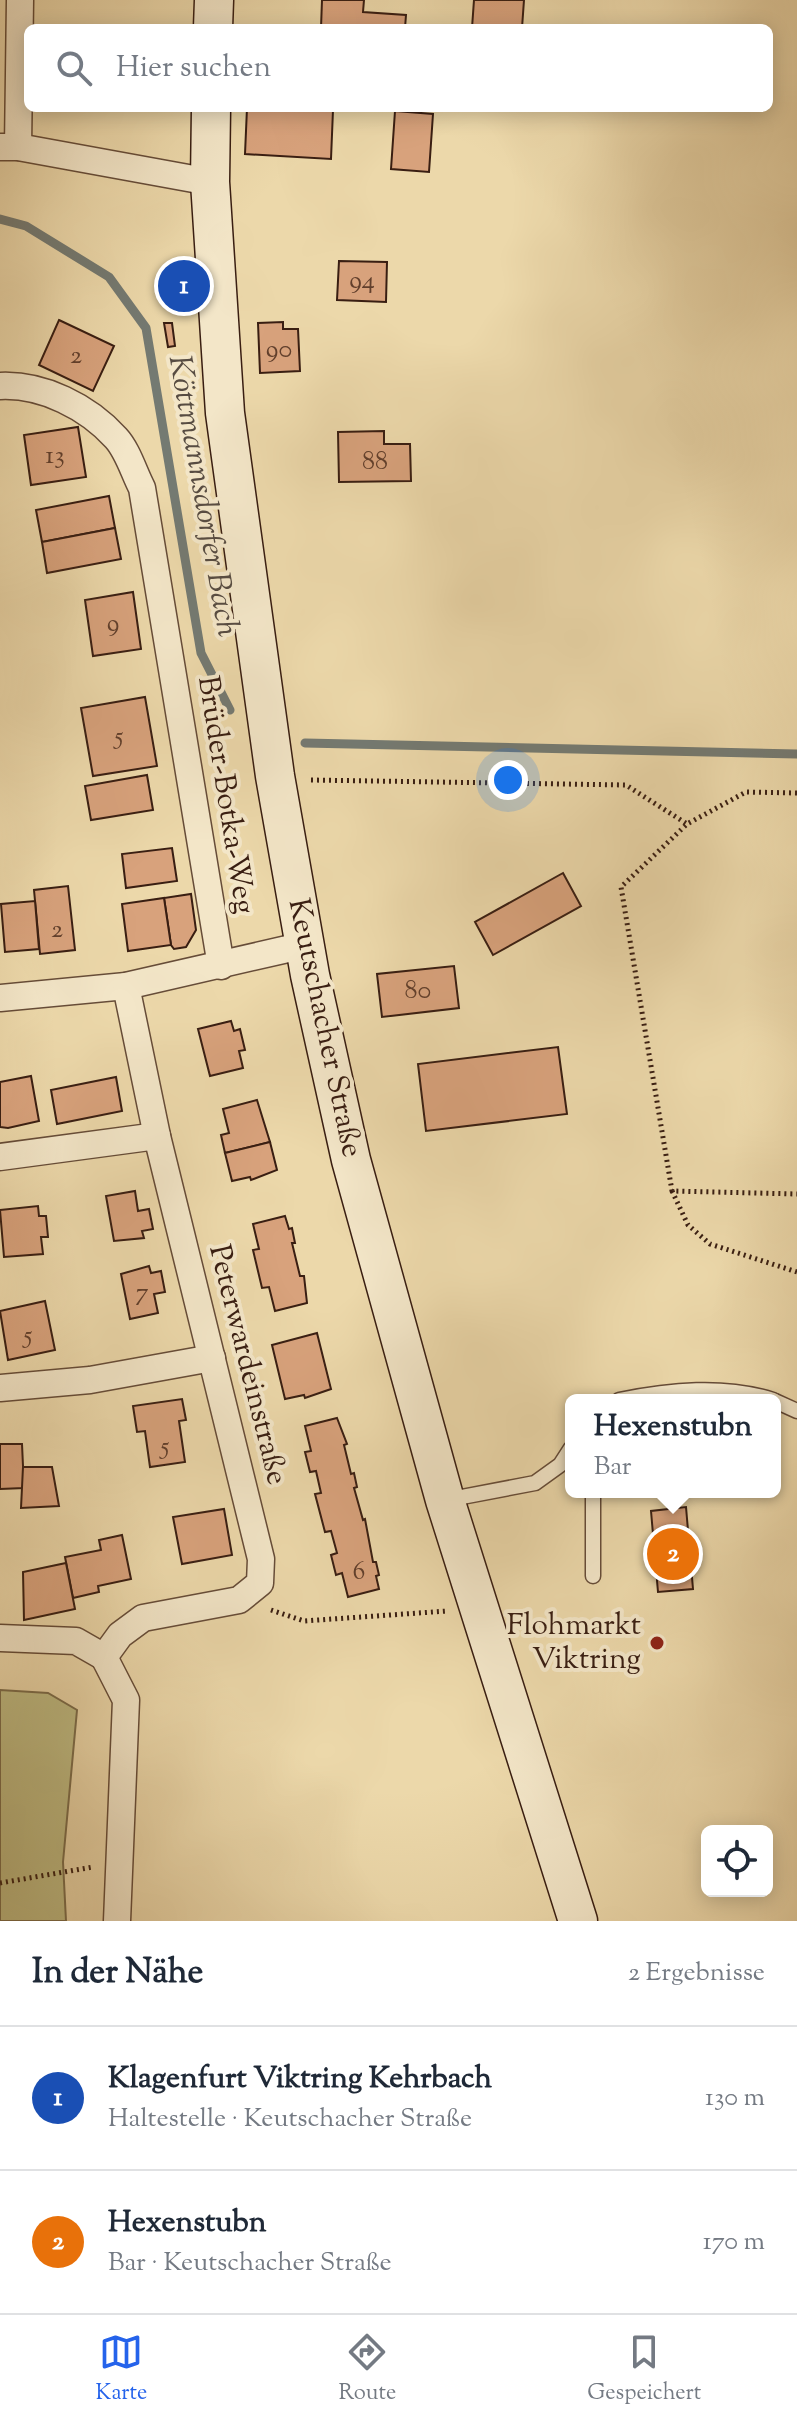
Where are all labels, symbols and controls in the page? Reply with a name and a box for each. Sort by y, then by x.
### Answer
search box [24,24,773,112]
icon: search [52,46,96,90]
text: Hier suchen [116,47,271,90]
pin: 1 [158,256,210,316]
house number: 94 [349,263,375,300]
house number: 90 [266,332,292,369]
house number: 2 [70,338,82,375]
water label: Köttmannsdorfer Bach [155,352,249,641]
house number: 13 [45,438,65,475]
house number: 88 [362,444,388,481]
house number: 9 [107,606,119,643]
street label: Brüder-Botka-Weg [185,673,265,917]
house number: 5 [113,719,124,756]
your location [488,760,528,800]
street label: Keutschacher Straße [276,895,372,1161]
house number: 2 [51,912,63,949]
house number: 80 [405,973,431,1010]
street label: Peterwardeinstraße [196,1241,298,1489]
house number: 7 [135,1275,149,1312]
house number: 5 [22,1318,33,1355]
popup [565,1394,781,1498]
text: Hexenstubn [594,1406,752,1449]
house number: 5 [159,1429,170,1466]
text: Bar [594,1449,632,1486]
pin: 2 [647,1524,699,1584]
house number: 6 [353,1554,365,1591]
place label: Flohmarkt Viktring [507,1605,641,1682]
marker: Flohmarkt Viktring [648,1634,666,1652]
map controls [701,1825,773,1897]
button: locate [701,1825,773,1897]
text: In der Nähe [32,1949,203,1998]
text: 2 Ergebnisse [628,1955,765,1992]
text: Klagenfurt Viktring Kehrbach [108,2058,492,2101]
text: 1 [54,2080,62,2117]
text: 130 m [705,2080,765,2117]
text: Haltestelle · Keutschacher Straße [108,2101,472,2138]
text: Hexenstubn [108,2202,266,2245]
text: 2 [52,2224,64,2261]
text: 170 m [703,2224,765,2261]
text: Bar · Keutschacher Straße [108,2245,392,2282]
tab: Karte [96,2330,147,2410]
tab: Route [339,2330,396,2410]
tab: Gespeichert [587,2330,701,2410]

